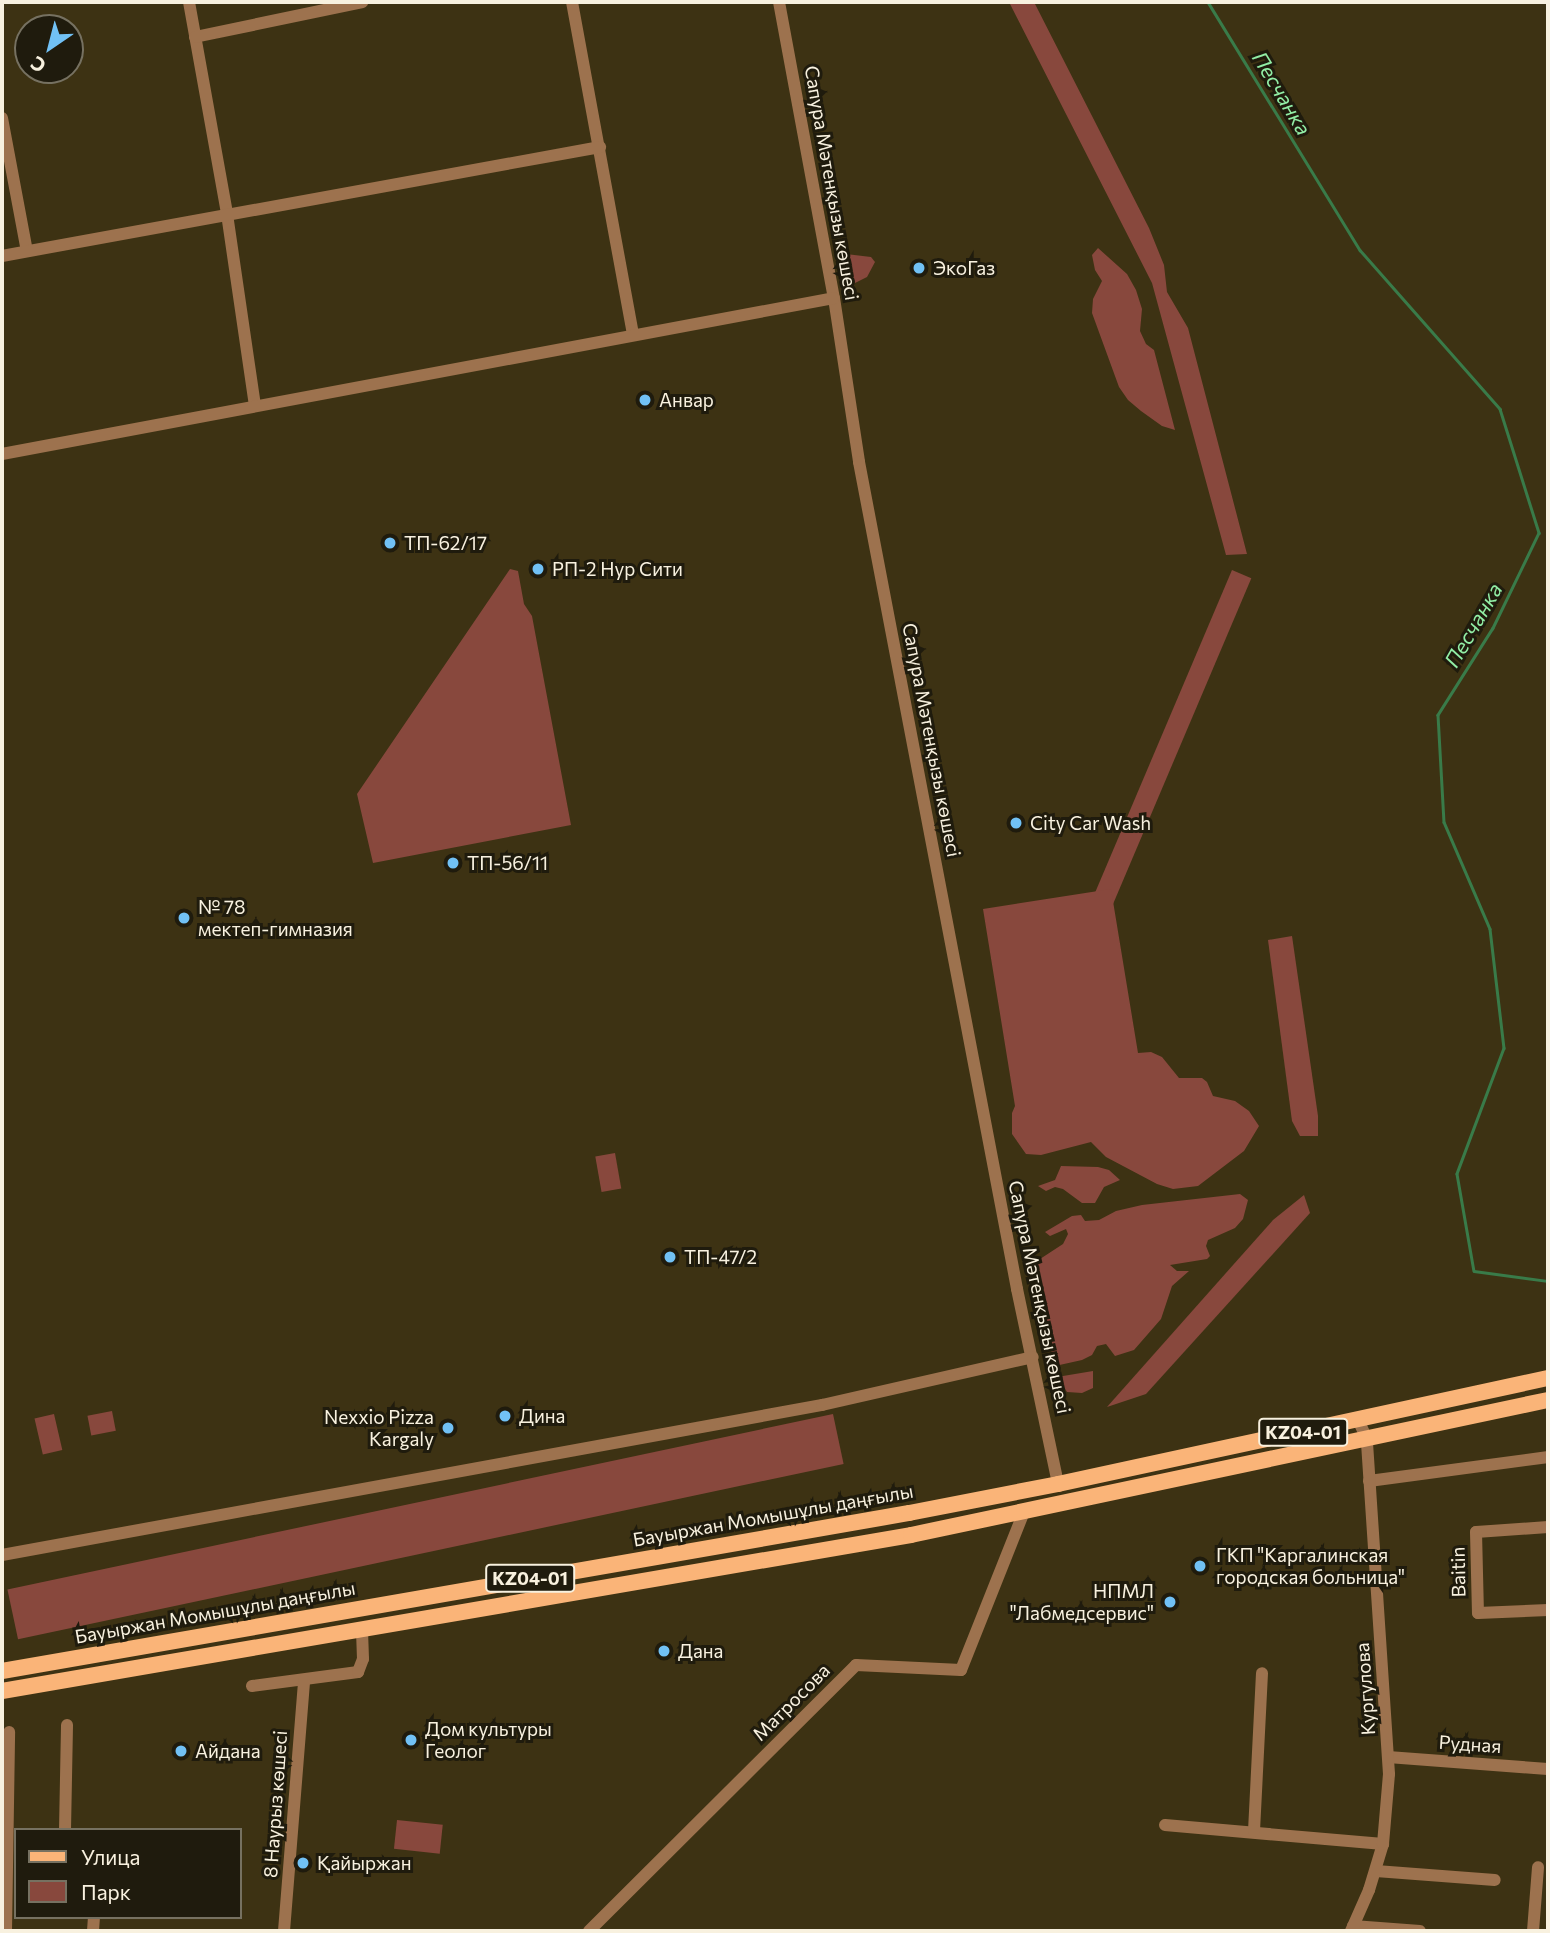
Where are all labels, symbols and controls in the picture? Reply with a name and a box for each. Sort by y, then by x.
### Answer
north arrow [14,14,84,84]
water label: Песчанка [1247,47,1317,139]
text: С [26,52,50,78]
street label: Сапура Мәтенқызы көшесі [800,64,864,302]
place label: ЭкоГаз [933,257,995,279]
marker: ЭкоГаз [911,260,927,276]
place label: Анвар [659,389,714,411]
marker: Анвар [637,392,653,408]
place label: ТП-62/17 [404,532,487,554]
marker: ТП-62/17 [382,535,398,551]
place label: РП-2 Нур Сити [552,558,683,580]
marker: РП-2 Нур Сити [530,561,546,577]
water label: Песчанка [1439,578,1507,672]
street label: Сапура Мәтенқызы көшесі [898,621,966,859]
place label: City Car Wash [1030,812,1151,834]
marker: City Car Wash [1008,815,1024,831]
place label: ТП-56/11 [467,852,548,874]
marker: ТП-56/11 [445,855,461,871]
place label: № 78 мектеп-гимназия [198,896,353,940]
marker: № 78 мектеп-гимназия [176,910,192,926]
street label: Сапура Мәтенқызы көшесі [1004,1178,1076,1416]
place label: ТП-47/2 [684,1246,757,1268]
marker: ТП-47/2 [662,1249,678,1265]
place label: Дина [519,1405,565,1427]
place label: Nexxio Pizza Kargaly [324,1406,434,1450]
marker: Дина [497,1408,513,1424]
road number: KZ04-01 [1258,1418,1348,1447]
marker: Nexxio Pizza Kargaly [440,1420,456,1436]
street label: Бауыржан Момышұлы даңғылы [631,1479,915,1551]
place label: ГКП "Каргалинская городская больница" [1216,1544,1405,1588]
street label: Baitin [1446,1546,1470,1598]
marker: ГКП "Каргалинская городская больница" [1190,1556,1210,1576]
road number: KZ04-01 [484,1563,576,1592]
street label: Бауыржан Момышұлы даңғылы [73,1576,357,1648]
place label: НПМЛ "Лабмедсервис" [1010,1580,1154,1624]
marker: НПМЛ "Лабмедсервис" [1160,1592,1180,1612]
place label: Дана [678,1640,723,1662]
street label: Кургулова [1350,1642,1380,1736]
marker: Дана [656,1643,672,1659]
street label: Матросова [748,1659,834,1745]
place label: Дом культуры Геолог [425,1718,552,1762]
street label: 8 Наурыз көшесі [258,1730,292,1878]
street label: Рудная [1438,1730,1502,1758]
marker: Дом культуры Геолог [403,1732,419,1748]
place label: Айдана [195,1740,261,1762]
marker: Айдана [173,1743,189,1759]
legend [14,1828,242,1919]
text: Улица [81,1844,140,1869]
place label: Қайыржан [317,1852,411,1874]
marker: Қайыржан [295,1855,311,1871]
text: Парк [81,1879,131,1904]

